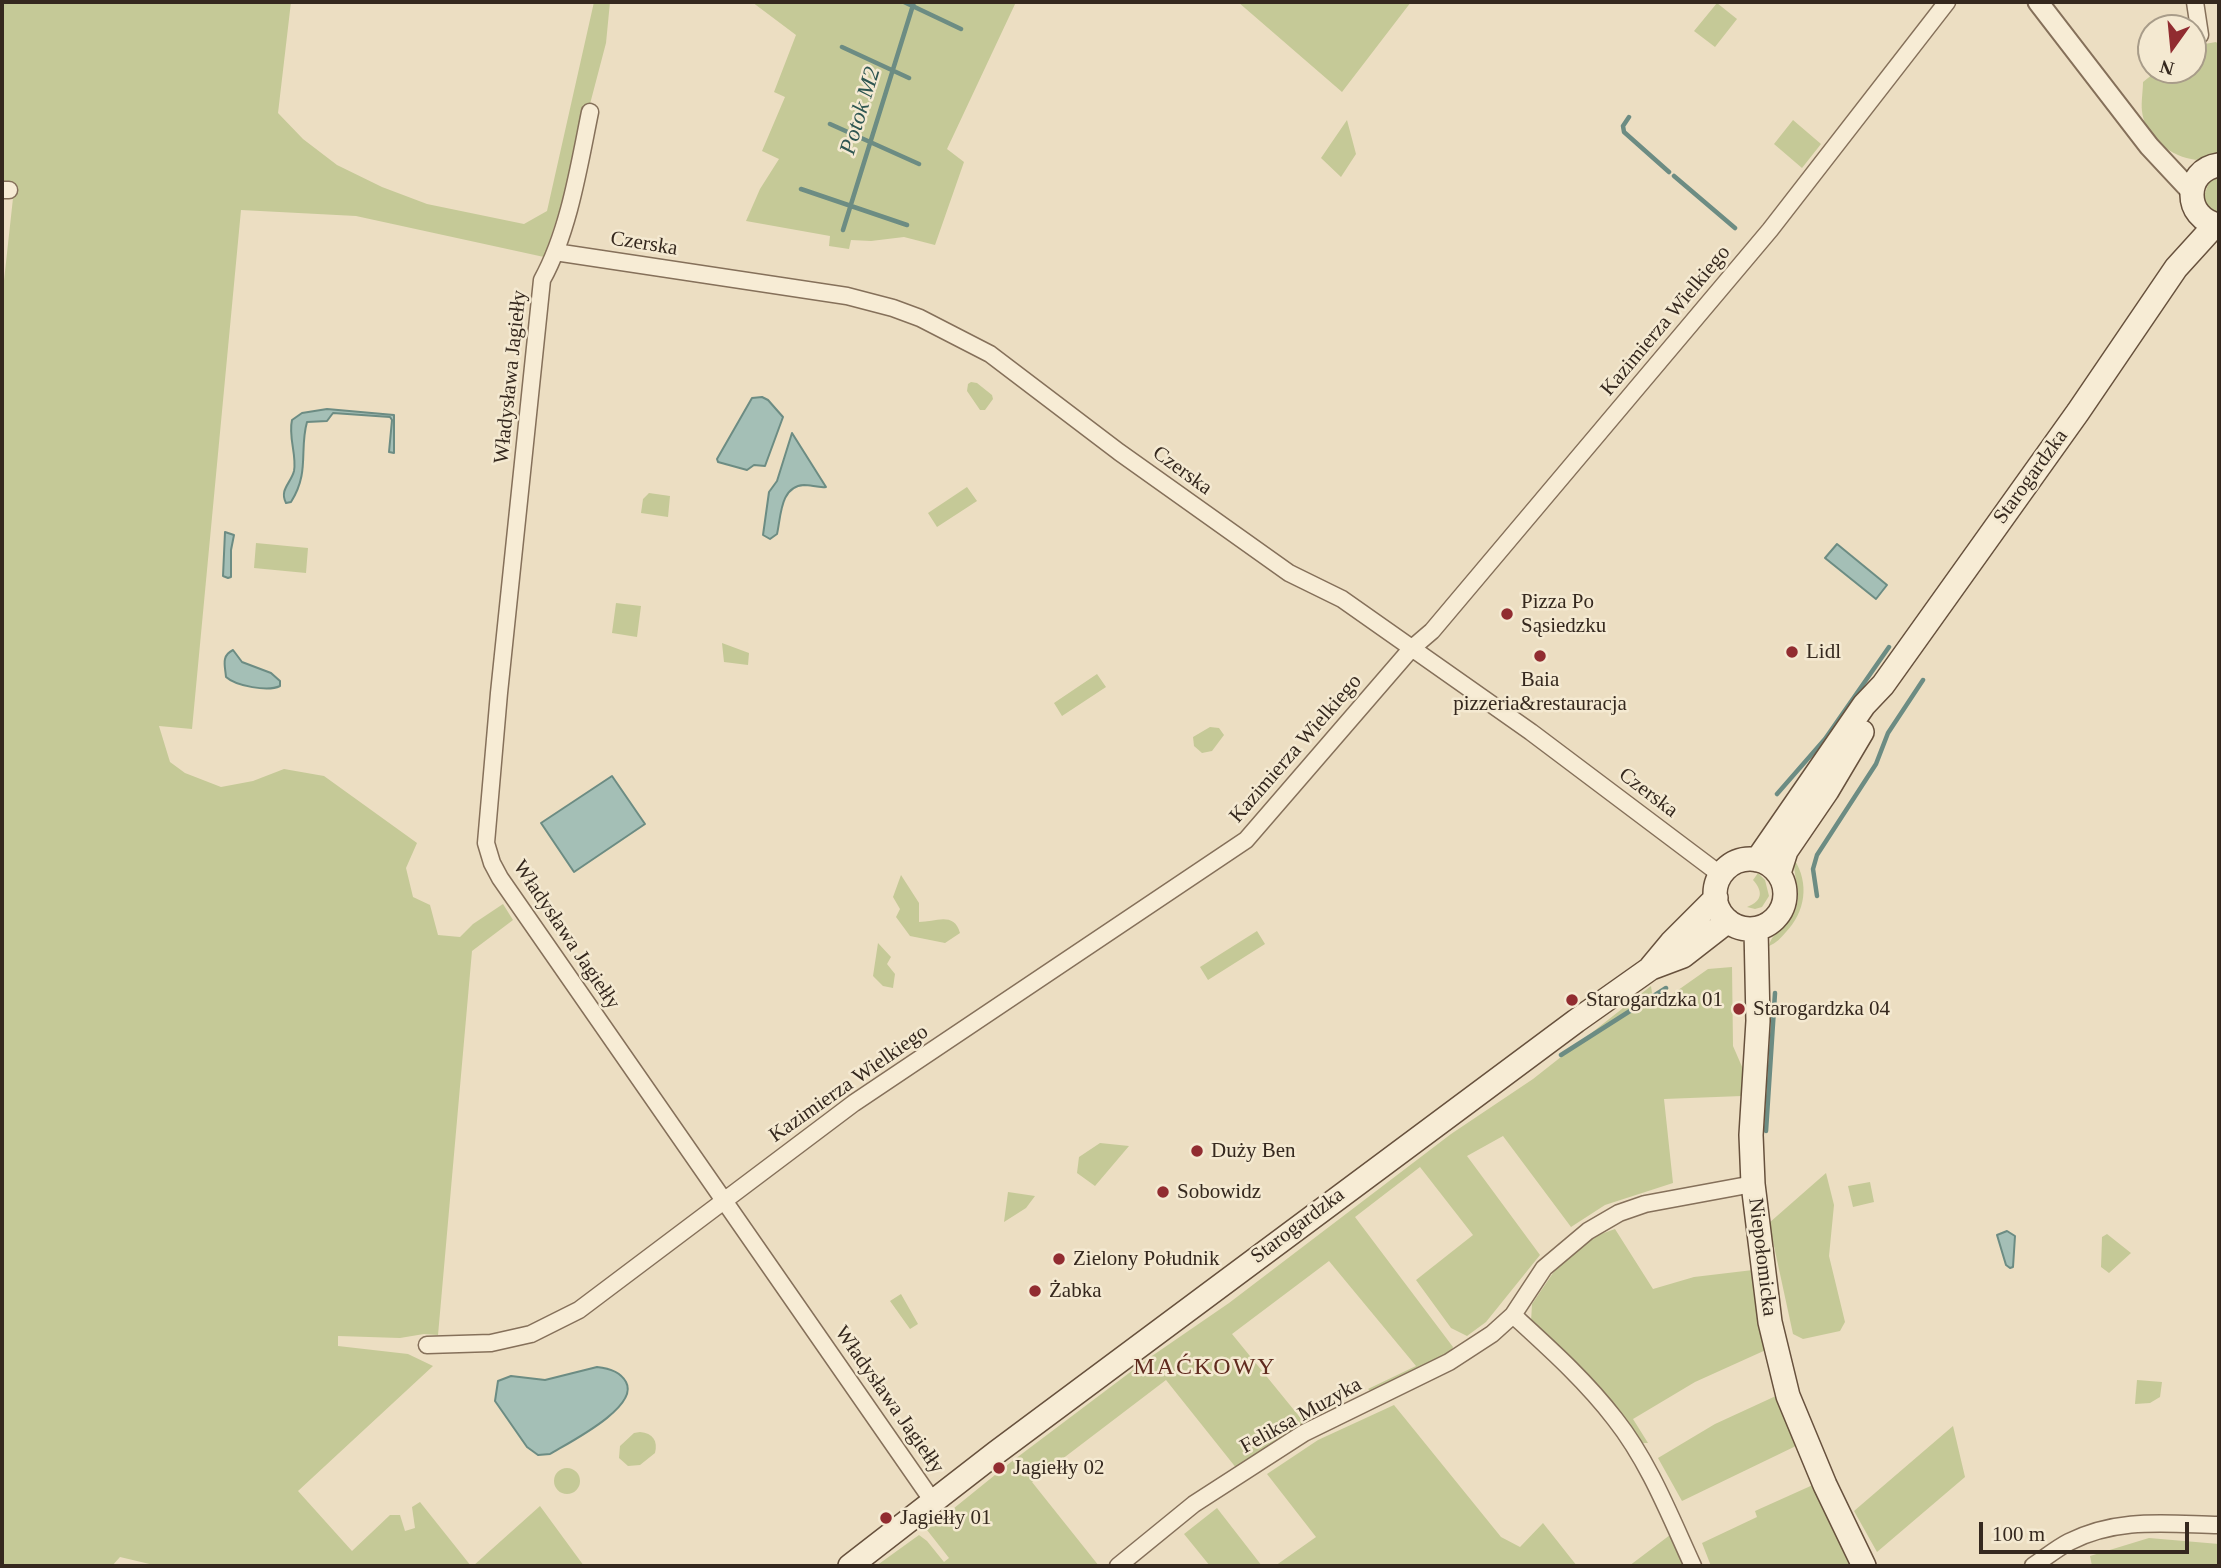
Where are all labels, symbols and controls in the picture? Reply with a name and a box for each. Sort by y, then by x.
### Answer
north arrow [2137,14,2207,84]
text: N [2158,56,2176,80]
water label: Potok M2 [835,64,887,158]
street label: Czerska [609,226,679,262]
street label: Kazimierza Wielkiego [1596,241,1736,401]
street label: Władysława Jagiełły [489,289,533,465]
street label: Starogardzka [1988,425,2074,529]
street label: Czerska [1147,441,1217,501]
place label: Pizza Po Sąsiedzku [1521,589,1606,639]
marker: Pizza Po Sąsiedzku [1499,606,1515,622]
place label: Lidl [1806,639,1841,665]
marker: Lidl [1784,644,1800,660]
marker: Baia pizzeria&restauracja [1532,648,1548,664]
place label: Baia pizzeria&restauracja [1453,667,1627,717]
street label: Kazimierza Wielkiego [1225,670,1367,828]
street label: Czerska [1613,763,1683,823]
street label: Władysława Jagiełły [507,856,625,1014]
place label: Starogardzka 01 [1586,987,1723,1013]
marker: Starogardzka 01 [1564,992,1580,1008]
place label: Starogardzka 04 [1753,996,1890,1022]
marker: Starogardzka 04 [1731,1001,1747,1017]
street label: Kazimierza Wielkiego [765,1020,933,1148]
place label: Duży Ben [1211,1138,1296,1164]
marker: Duży Ben [1189,1143,1205,1159]
place label: Sobowidz [1177,1179,1261,1205]
street label: Starogardzka [1246,1183,1350,1269]
marker: Sobowidz [1155,1184,1171,1200]
street label: Niepołomicka [1742,1196,1782,1318]
place label: Zielony Południk [1073,1246,1219,1272]
marker: Zielony Południk [1051,1251,1067,1267]
place label: Żabka [1049,1278,1101,1304]
marker: Żabka [1027,1283,1043,1299]
street label: Władysława Jagiełły [829,1321,949,1479]
district label: MAĆKOWY [1134,1354,1276,1382]
street label: Feliksa Muzyka [1236,1372,1366,1460]
place label: Jagiełły 02 [1013,1455,1105,1481]
marker: Jagiełły 02 [991,1460,1007,1476]
place label: Jagiełły 01 [900,1505,992,1531]
scale bar [1983,1508,2193,1552]
marker: Jagiełły 01 [878,1510,894,1526]
text: 100 m [1992,1522,2045,1546]

